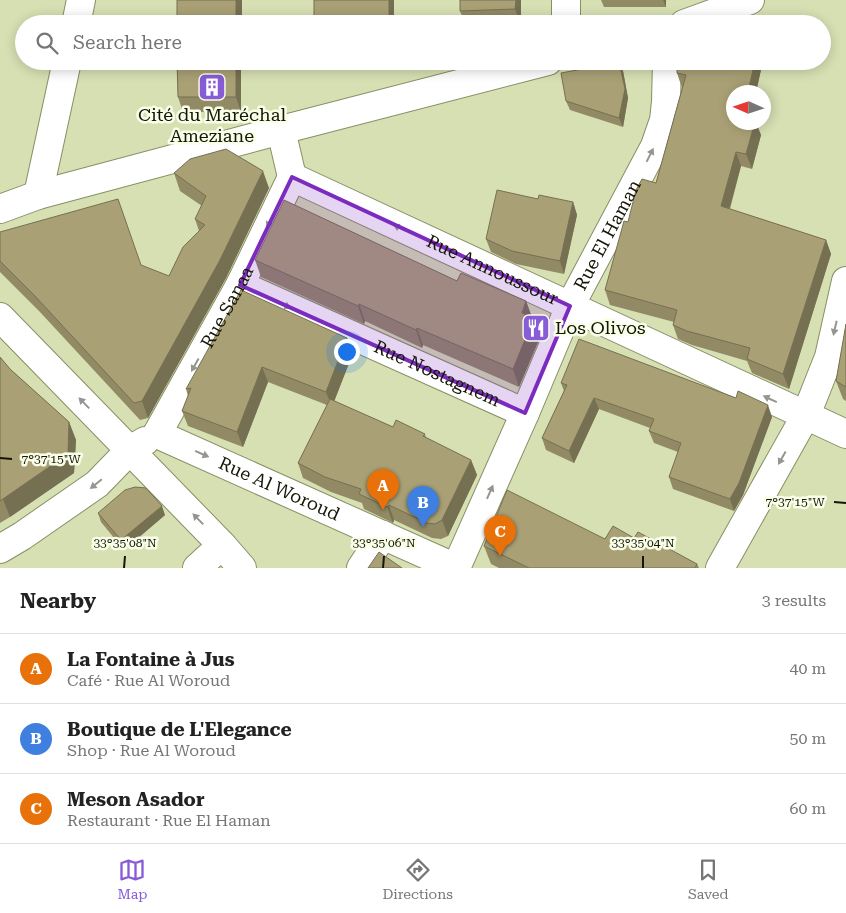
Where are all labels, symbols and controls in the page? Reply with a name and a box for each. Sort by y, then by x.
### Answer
search box [15,15,831,70]
icon: search [33,29,61,57]
text: Search here [73,31,182,54]
building icon: Cité du Maréchal Ameziane [197,72,227,102]
north arrow [726,85,771,130]
place label: Cité du Maréchal Ameziane [138,104,286,146]
one-way arrow [646,148,654,163]
street label: Rue El Haman [569,176,645,294]
one-way arrow [266,214,274,228]
one-way arrow [393,223,407,231]
street label: Rue Annoussour [424,230,562,309]
street label: Rue Sanaa [196,263,258,351]
one-way arrow [277,301,291,309]
restaurant icon: Los Olivos [521,313,551,343]
place label: Los Olivos [555,317,646,338]
one-way arrow [831,321,839,336]
street label: Rue Nostagnem [371,336,504,411]
your location [334,339,360,365]
one-way arrow [191,358,199,373]
one-way arrow [763,394,777,402]
one-way arrow [78,397,90,409]
one-way arrow [195,450,209,458]
one-way arrow [778,451,786,465]
text: 7°37'15"W [21,452,81,466]
street label: Rue Al Woroud [216,452,344,525]
pin: A [367,469,399,510]
one-way arrow [90,479,103,490]
one-way arrow [487,485,495,499]
pin: B [407,486,439,527]
text: 7°37'15"W [765,495,825,509]
one-way arrow [192,514,204,526]
pin: C [484,515,516,556]
text: 33°35'08"N [93,536,157,550]
text: 33°35'06"N [352,536,416,550]
text: 33°35'04"N [611,536,675,550]
text: Nearby [20,589,96,613]
text: 3 results [762,591,826,610]
text: La Fontaine à Jus [67,648,235,671]
text: A [30,659,42,678]
text: 40 m [789,659,826,678]
text: Café · Rue Al Woroud [67,671,230,690]
text: Boutique de L'Elegance [67,718,292,741]
text: B [30,729,42,748]
text: 50 m [789,729,826,748]
text: Shop · Rue Al Woroud [67,741,236,760]
text: Meson Asador [67,788,205,811]
text: C [30,799,42,818]
text: 60 m [789,799,826,818]
text: Restaurant · Rue El Haman [67,811,271,830]
tab: Map [118,856,147,902]
tab: Directions [382,856,453,902]
tab: Saved [688,856,729,902]

